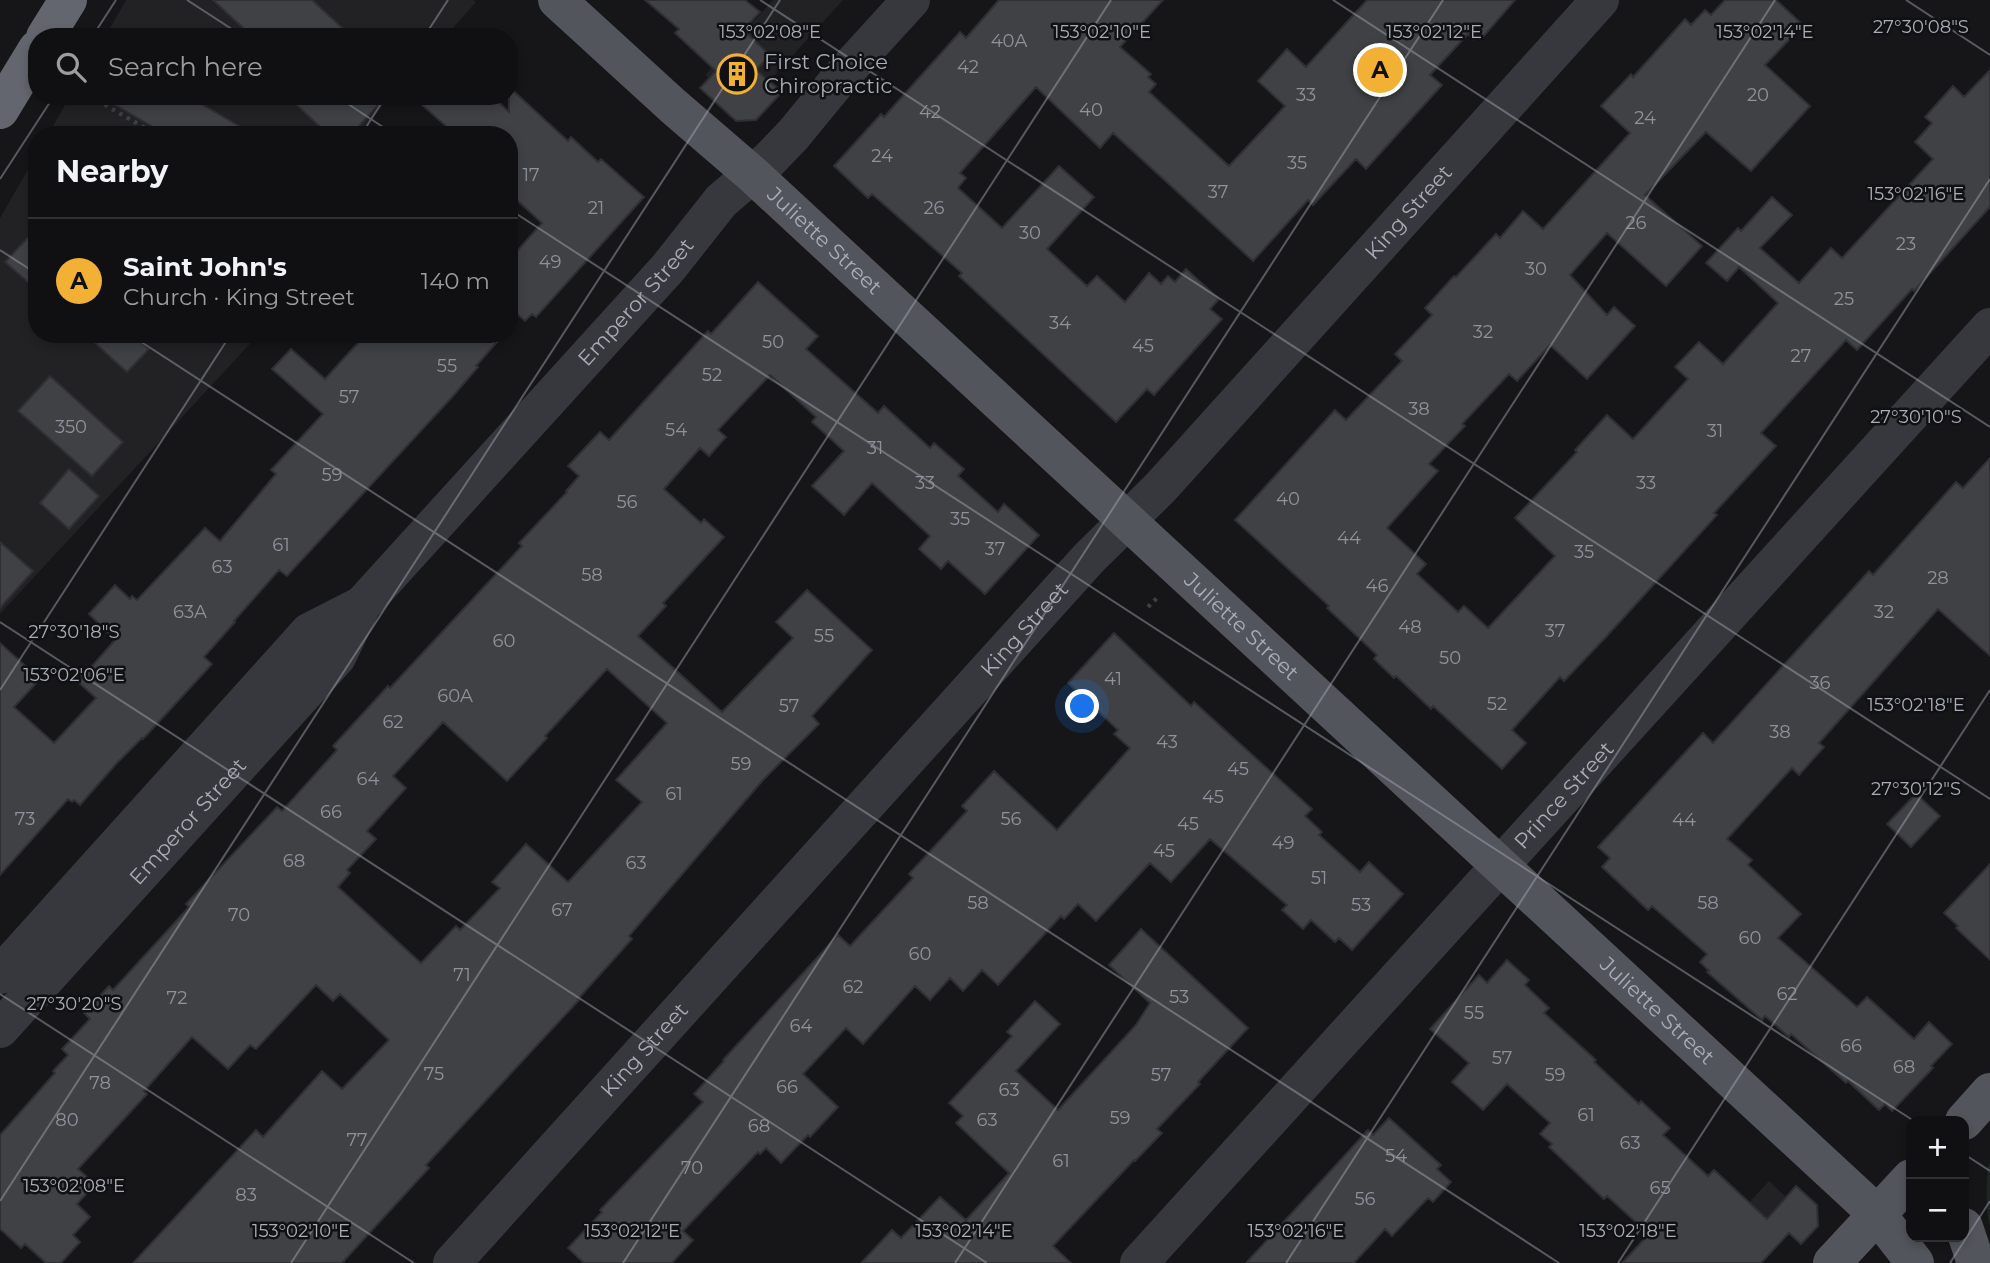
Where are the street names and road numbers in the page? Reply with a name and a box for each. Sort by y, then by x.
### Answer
street label: King Street [1359,160,1457,264]
street label: Juliette Street [762,181,887,300]
street label: Emperor Street [572,233,699,371]
street label: Juliette Street [1179,566,1304,685]
street label: King Street [975,577,1073,681]
street label: Prince Street [1509,736,1619,854]
street label: Emperor Street [124,753,251,890]
street label: Juliette Street [1594,951,1720,1069]
street label: King Street [595,997,693,1102]

